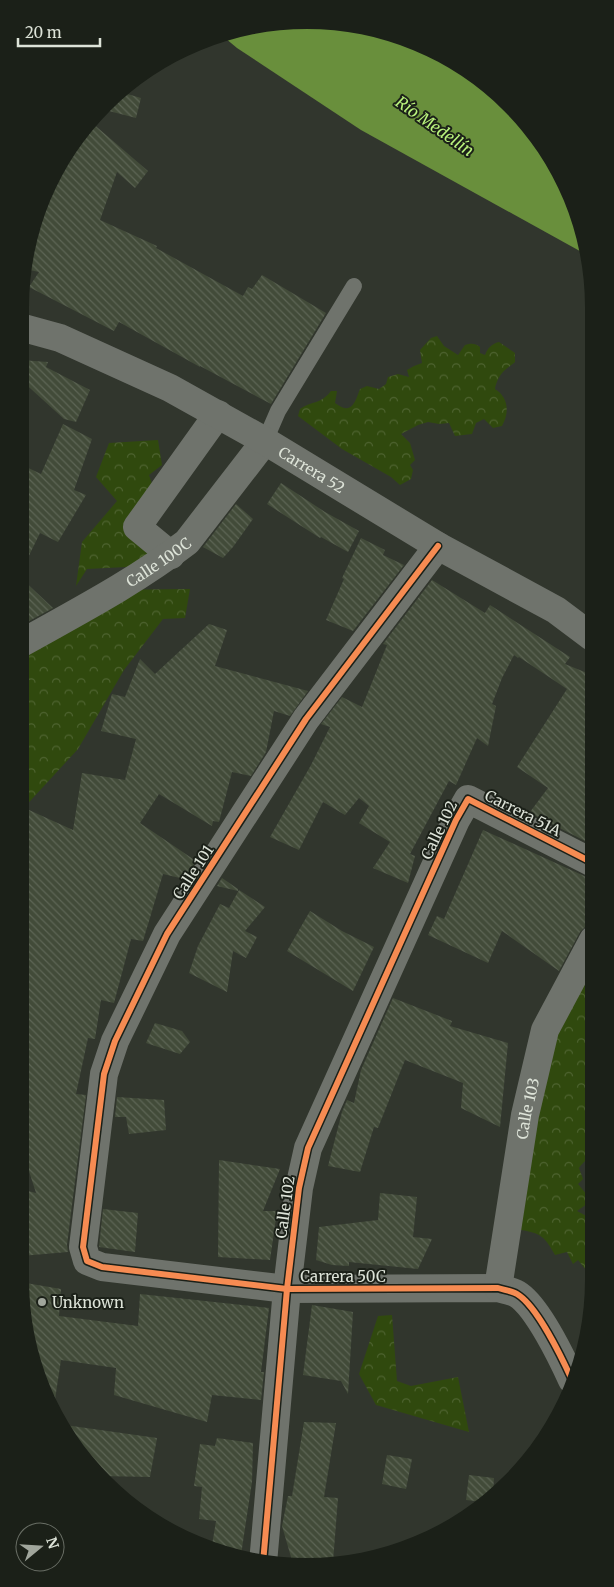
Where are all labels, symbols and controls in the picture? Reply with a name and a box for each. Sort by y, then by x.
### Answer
scale bar [18,15,100,47]
text: 20 m [25,23,62,42]
water label: Río Medellín [392,92,478,160]
street label: Carrera 52 [275,442,349,497]
street label: Calle 100C [122,533,195,591]
street label: Carrera 51A [482,786,565,840]
street label: Calle 102 [417,797,461,862]
street label: Calle 101 [168,841,218,903]
street label: Calle 103 [512,1076,543,1141]
street label: Calle 102 [271,1174,299,1240]
street label: Carrera 50C [300,1267,386,1286]
place label: Unknown [52,1293,124,1312]
marker: Unknown [36,1296,48,1308]
north arrow [15,1522,65,1572]
text: N [42,1535,63,1551]

